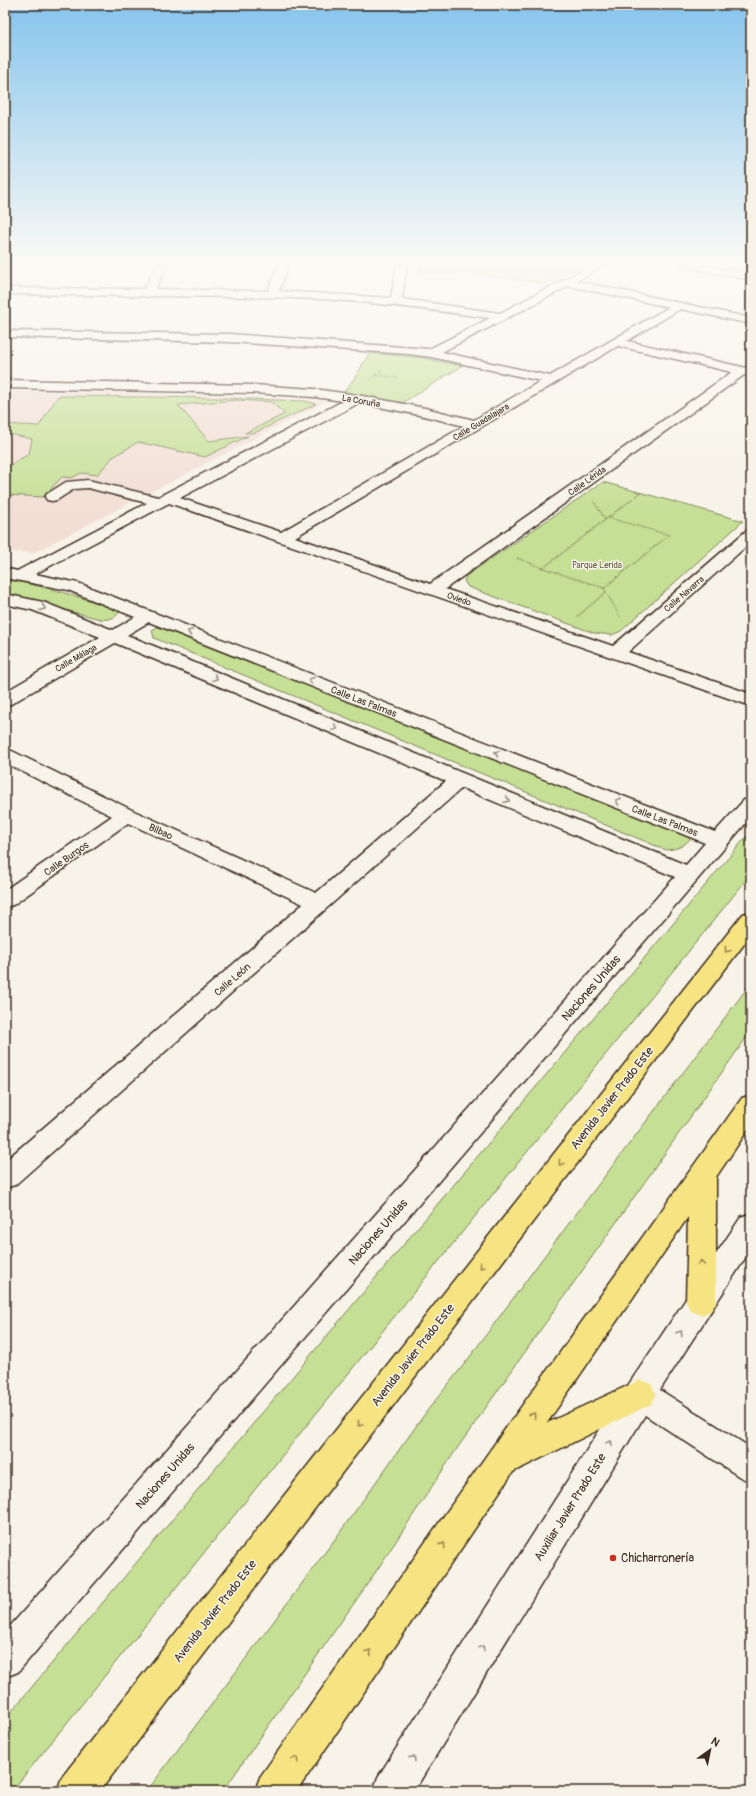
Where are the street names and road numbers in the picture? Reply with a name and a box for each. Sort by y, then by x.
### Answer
street label: La Coruña [341,393,381,410]
street label: Calle Guadalajara [451,401,511,444]
street label: Calle Lérida [566,464,608,498]
street label: Calle Navarra [662,574,707,615]
street label: Oviedo [445,590,473,609]
street label: Calle Málaga [54,642,99,675]
street label: Calle Las Palmas [329,684,399,720]
street label: Calle Las Palmas [630,803,700,839]
street label: Bilbao [147,821,175,843]
street label: Calle Burgos [42,839,92,879]
street label: Naciones Unidas [559,952,625,1024]
street label: Calle León [212,960,254,999]
street label: Avenida Javier Prado Este [568,1044,657,1153]
street label: Naciones Unidas [346,1196,412,1268]
street label: Avenida Javier Prado Este [369,1301,458,1410]
street label: Naciones Unidas [133,1440,199,1512]
street label: Auxiliar Javier Prado Este [531,1451,610,1564]
street label: Avenida Javier Prado Este [171,1557,260,1666]

